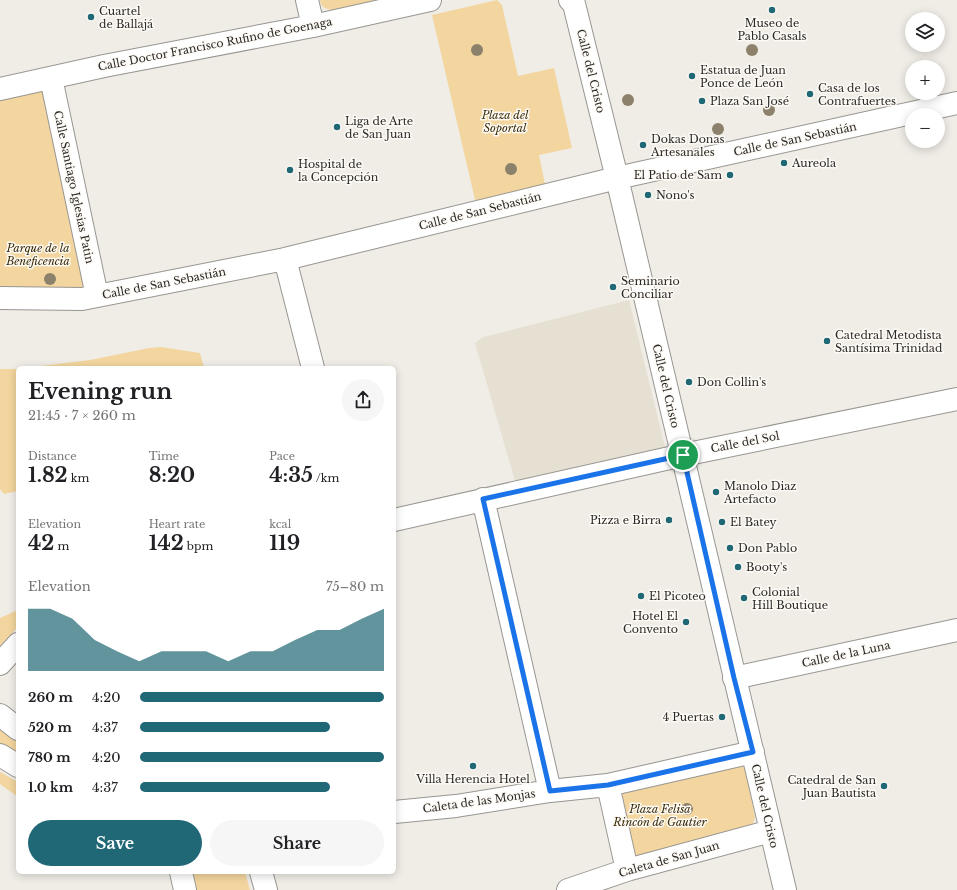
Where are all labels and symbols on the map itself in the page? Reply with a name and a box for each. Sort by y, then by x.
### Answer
place label: Cuartel de Ballajá [99,4,154,31]
marker: Museo de Pablo Casals [767,5,777,15]
marker: Cuartel de Ballajá [86,12,96,22]
street label: Calle Doctor Francisco Rufino de Goenaga [97,14,334,74]
place label: Museo de Pablo Casals [737,16,807,43]
street label: Calle del Cristo [574,28,608,114]
place label: Estatua de Juan Ponce de León [700,63,786,90]
marker: Estatua de Juan Ponce de León [687,71,697,81]
place label: Casa de los Contrafuertes [818,81,896,108]
marker: Casa de los Contrafuertes [805,89,815,99]
place label: Plaza San José [710,94,789,108]
marker: Plaza San José [697,96,707,106]
park label: Plaza del Soportal [481,108,529,135]
street label: Calle Santiago Iglesias Patin [51,109,97,265]
place label: Liga de Arte de San Juan [345,114,413,141]
street label: Calle de San Sebastián [732,119,858,159]
marker: Liga de Arte de San Juan [332,122,342,132]
place label: Dokas Donas Artesanales [650,132,725,159]
marker: Dokas Donas Artesanales [638,140,648,150]
place label: Aureola [791,156,837,170]
place label: Hospital de la Concepción [298,157,379,184]
marker: Aureola [779,158,789,168]
marker: Hospital de la Concepción [285,165,295,175]
place label: El Patio de Sam [634,168,722,182]
marker: El Patio de Sam [725,170,735,180]
place label: Nono's [656,188,695,202]
street label: Calle de San Sebastián [417,189,543,233]
marker: Nono's [643,190,653,200]
park label: Parque de la Beneficencia [5,241,70,268]
street label: Calle de San Sebastián [101,264,227,302]
place label: Seminario Conciliar [621,274,680,301]
marker: Seminario Conciliar [608,282,618,292]
place label: Catedral Metodista Santísima Trinidad [835,328,943,355]
marker: Catedral Metodista Santísima Trinidad [822,336,832,346]
street label: Calle del Cristo [649,342,683,430]
place label: Don Collin's [697,375,766,389]
marker: Don Collin's [684,377,694,387]
street label: Calle del Sol [709,428,781,456]
pin [666,438,700,472]
place label: Manolo Diaz Artefacto [723,479,796,506]
marker: Manolo Diaz Artefacto [711,487,721,497]
place label: Pizza e Birra [590,513,662,527]
marker: Pizza e Birra [664,515,674,525]
place label: El Batey [730,515,777,529]
marker: El Batey [717,517,727,527]
place label: Don Pablo [738,541,797,555]
marker: Don Pablo [725,543,735,553]
place label: Booty's [746,560,787,574]
marker: Booty's [733,562,743,572]
place label: Colonial Hill Boutique [752,585,828,612]
place label: El Picoteo [649,589,706,603]
marker: El Picoteo [636,591,646,601]
marker: Colonial Hill Boutique [739,593,749,603]
place label: Hotel El Convento [623,609,678,636]
marker: Hotel El Convento [681,617,691,627]
street label: Calle de la Luna [800,638,892,670]
place label: 4 Puertas [663,710,714,724]
marker: 4 Puertas [717,712,727,722]
marker: Villa Herencia Hotel [468,761,478,771]
street label: Calle del Cristo [748,762,782,850]
place label: Villa Herencia Hotel [415,772,530,786]
place label: Catedral de San Juan Bautista [787,773,877,800]
marker: Catedral de San Juan Bautista [879,781,889,791]
street label: Caleta de las Monjas [422,786,536,816]
park label: Plaza Felisa Rincón de Gautier [612,802,708,829]
street label: Caleta de San Juan [617,838,721,880]

